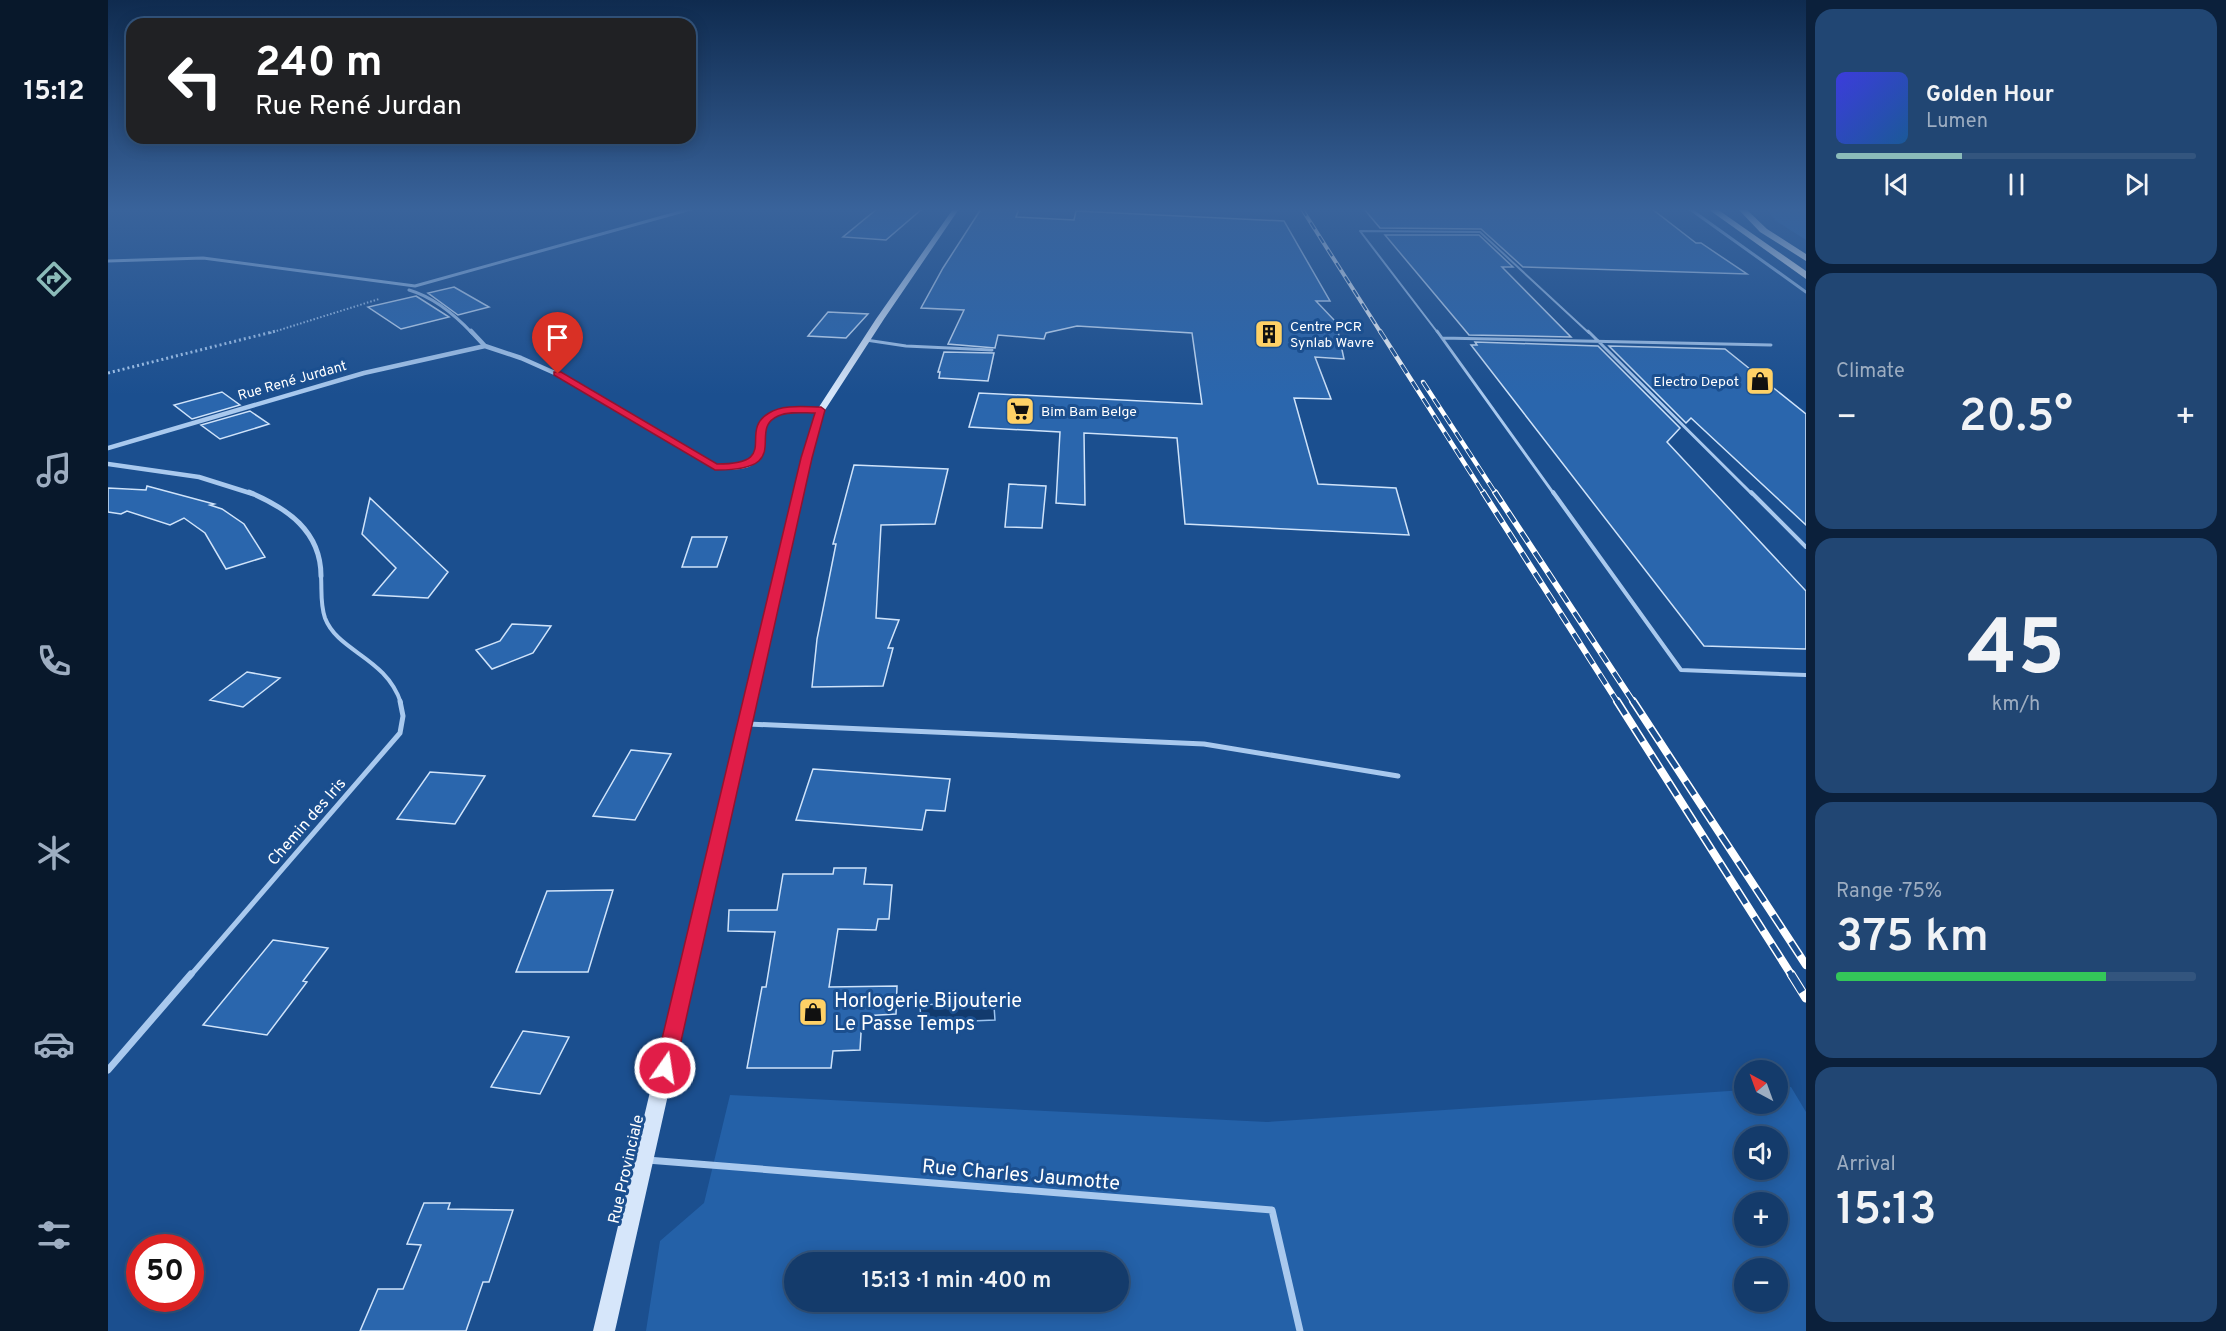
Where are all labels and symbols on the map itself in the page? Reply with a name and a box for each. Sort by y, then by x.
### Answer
pin [532,312,583,374]
building icon: Centre PCR Synlab Wavre [1253,318,1285,350]
place label: Centre PCR Synlab Wavre [1290,319,1374,352]
street label: Rue René Jurdant [236,358,349,405]
shop icon: Electro Depot [1744,365,1776,397]
place label: Electro Depot [1653,374,1739,391]
supermarket icon: Bim Bam Belge [1004,395,1036,427]
place label: Bim Bam Belge [1041,404,1137,421]
street label: Chemin des Iris [264,774,351,870]
place label: Horlogerie Bijouterie Le Passe Temps [834,989,1022,1038]
shop icon: Horlogerie Bijouterie Le Passe Temps [797,996,829,1028]
position arrow [633,1036,697,1100]
north arrow [1734,1060,1788,1114]
street label: Rue Provinciale [605,1113,649,1226]
street label: Rue Charles Jaumotte [921,1154,1121,1198]
speed limit sign: 50 [126,1234,204,1312]

